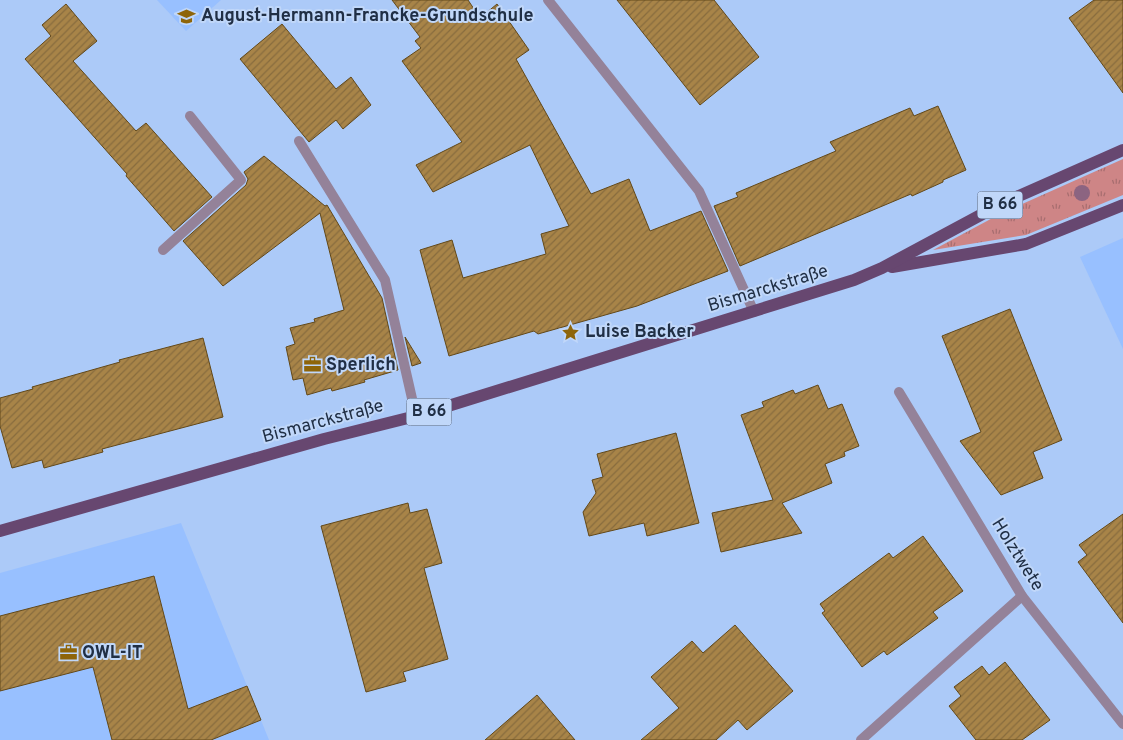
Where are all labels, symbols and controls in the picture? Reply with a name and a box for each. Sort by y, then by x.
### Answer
place label: August-Hermann-Francke-Grundschule [201,5,533,28]
school or university icon: August-Hermann-Francke-Grundschule [177,6,197,26]
road number: B 66 [978,192,1022,218]
street label: Bismarckstraße [705,260,831,318]
place label: Luise Backer [585,321,694,344]
place icon: Luise Backer [561,322,581,342]
place label: Sperlich [326,354,396,377]
office icon: Sperlich [302,355,322,375]
street label: Bismarckstraße [260,395,386,449]
road number: B 66 [406,398,452,426]
street label: Holztwete [986,514,1048,596]
place label: OWL-IT [82,642,143,665]
office icon: OWL-IT [58,643,78,663]

